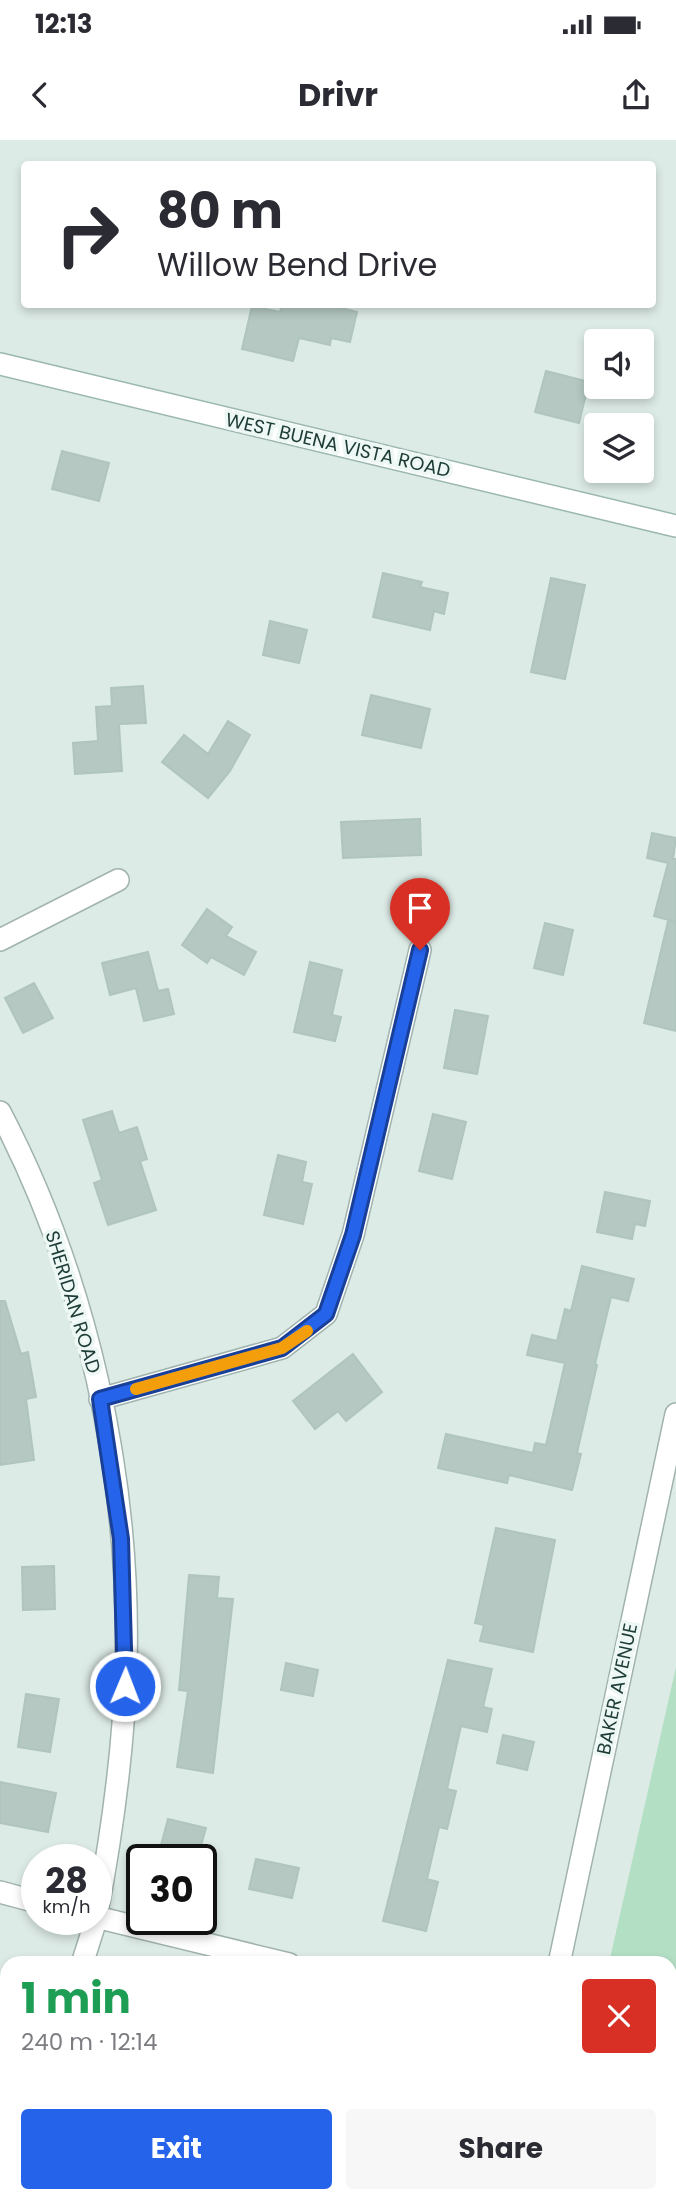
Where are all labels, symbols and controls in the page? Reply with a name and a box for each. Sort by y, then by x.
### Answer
text: 12:13 [35,6,93,42]
text: Drivr [298,72,378,117]
icon: back [21,76,59,114]
icon: share [617,76,655,114]
text: 80 m [157,177,283,245]
icon: right [42,189,133,280]
text: Willow Bend Drive [157,242,437,287]
map controls [584,329,654,483]
button: sound [584,329,654,399]
street label: WEST BUENA VISTA ROAD [223,406,453,484]
button: layers [584,413,654,483]
pin [390,878,450,950]
icon: arrive [401,889,439,927]
street label: SHERIDAN ROAD [39,1227,107,1377]
street label: BAKER AVENUE [590,1621,644,1757]
position arrow [88,1649,162,1723]
speed limit sign: 30 [126,1844,217,1935]
text: 28 [45,1856,88,1905]
text: km/h [43,1894,90,1919]
text: 1 min [21,1969,131,2028]
button: close [582,1979,656,2053]
text: 240 m · 12:14 [21,2026,157,2058]
button: Exit [21,2109,332,2189]
button: Share [346,2109,656,2189]

